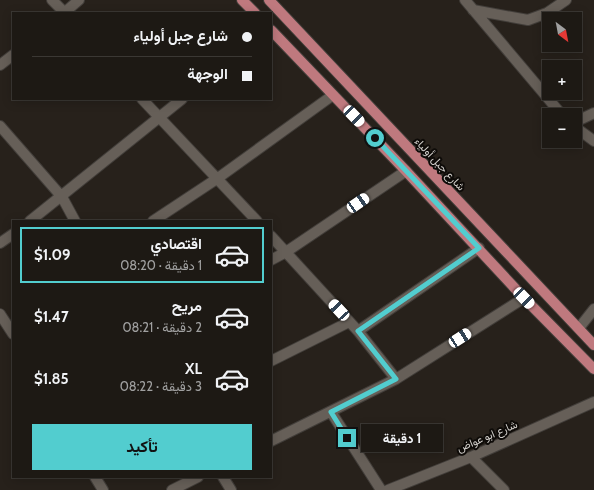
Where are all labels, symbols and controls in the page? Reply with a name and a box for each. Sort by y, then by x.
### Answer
north arrow [542,12,582,52]
map controls [542,12,582,148]
text: شارع جبل أولياء [133,27,228,45]
button: + [542,60,582,100]
text: الوجهة [187,65,228,83]
car [341,103,367,129]
button: − [542,108,582,148]
route start [366,129,384,147]
street label: شارع جبل أولياء [411,135,468,194]
car [345,191,371,215]
text: اقتصادي [150,235,202,253]
icon: car [214,237,250,273]
text: $1.09 [34,246,70,264]
text: 1 دقيقة · 08:20 [120,257,202,273]
car [511,285,537,311]
text: مريح [172,297,202,315]
car [326,297,352,323]
icon: car [214,299,250,335]
text: $1.47 [34,308,69,326]
text: 2 دقيقة · 08:21 [123,319,202,335]
car [447,326,473,350]
text: XL [185,360,202,378]
icon: car [214,361,250,397]
text: $1.85 [34,370,69,388]
text: 3 دقيقة · 08:22 [120,378,202,394]
street label: شارع ابو عواض [454,417,520,456]
button: تأكيد [32,424,252,470]
callout: 1 دقيقة [361,424,443,452]
route end [338,429,356,447]
text: 1 دقيقة [383,430,421,446]

